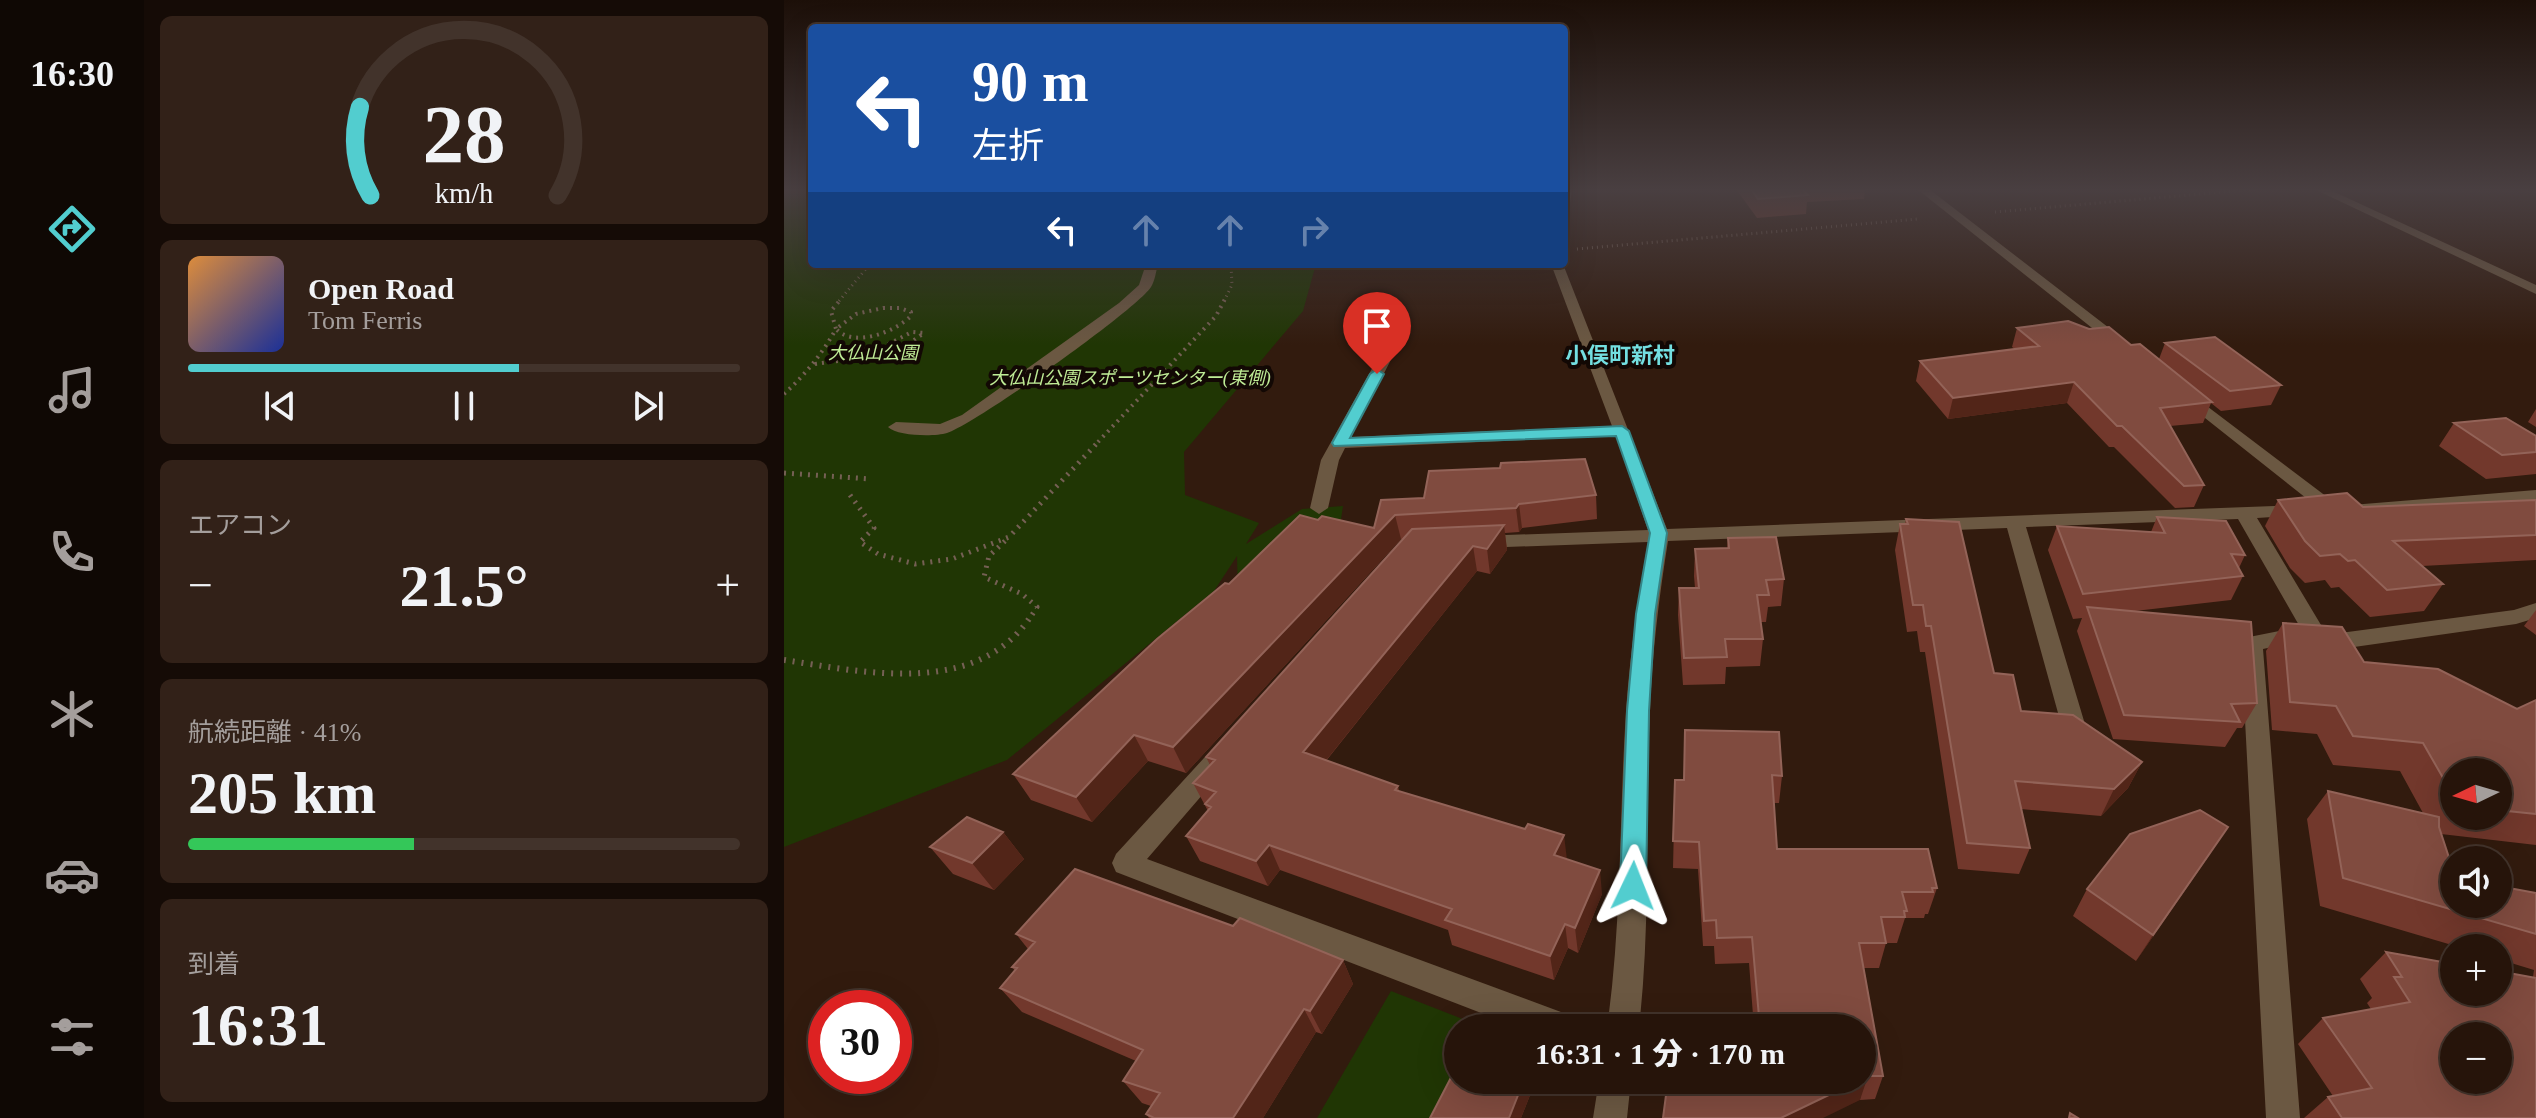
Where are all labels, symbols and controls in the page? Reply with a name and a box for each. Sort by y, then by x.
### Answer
text: 90 m [972,51,1089,113]
text: 16:30 [30,54,114,94]
icon: left [840,56,944,160]
text: 28 [422,88,506,180]
text: 左折 [972,126,1044,166]
text: km/h [435,178,493,209]
icon: directions [44,201,100,257]
icon: left [1040,208,1084,252]
icon: ahead [1124,208,1168,252]
icon: ahead [1208,208,1252,252]
icon: right [1292,208,1336,252]
text: Open Road [308,272,454,305]
pin [1343,292,1411,374]
icon: arrive [1355,304,1399,348]
text: Tom Ferris [308,306,422,335]
park label: 大仏山公園 [828,343,921,363]
district label: 小俣町新村 [1565,343,1675,368]
icon: music [44,362,100,418]
park label: 大仏山公園スポーツセンター(東側) [989,368,1271,389]
icon: previous [258,384,302,428]
icon: pause [442,384,486,428]
icon: next [626,384,670,428]
text: エアコン [188,511,292,540]
icon: phone [44,524,100,580]
text: 21.5° [400,553,529,619]
text: − [188,561,213,610]
text: + [715,561,740,610]
icon: climate [44,686,100,742]
text: 航続距離 · 41% [188,718,361,747]
north arrow [2440,758,2512,830]
map controls [2440,758,2512,1094]
text: 205 km [188,760,376,826]
position arrow [1591,844,1675,928]
button: sound [2440,846,2512,918]
icon: car [44,847,100,903]
button: + [2440,934,2512,1006]
text: 到着 [188,950,240,979]
speed limit sign: 30 [808,990,912,1094]
text: 16:31 [188,992,328,1058]
icon: filters [44,1009,100,1065]
button: − [2440,1022,2512,1094]
text: 16:31 · 1 分 · 170 m [1535,1037,1785,1070]

